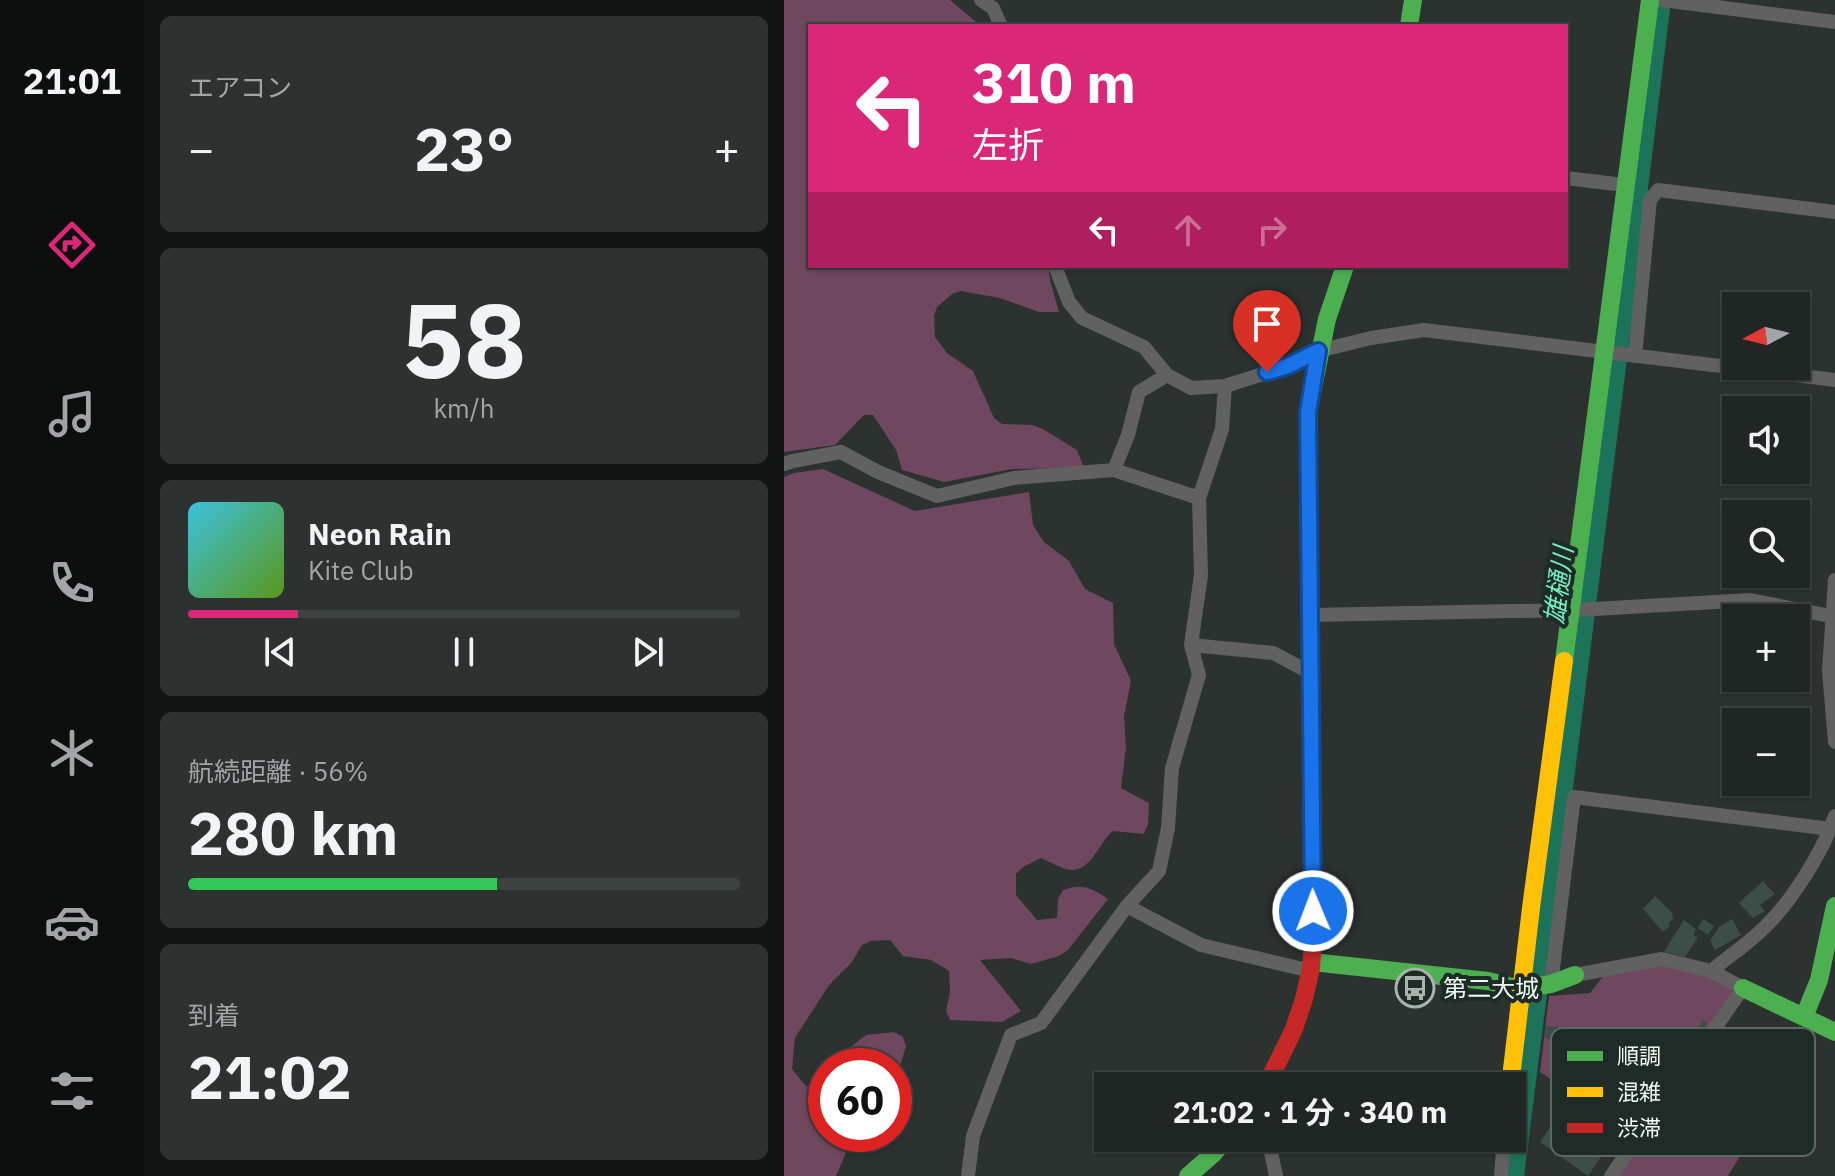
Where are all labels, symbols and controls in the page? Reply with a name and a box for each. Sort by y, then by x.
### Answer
text: 310 m [972,46,1136,118]
icon: left [840,56,944,160]
text: 21:01 [23,57,121,104]
text: エアコン [188,70,292,104]
text: 23° [414,109,514,188]
text: − [188,120,214,177]
text: + [714,120,740,177]
text: 左折 [972,121,1044,168]
icon: left [1082,208,1126,252]
icon: ahead [1166,208,1210,252]
icon: right [1250,208,1294,252]
icon: directions [44,217,100,273]
text: 58 [402,271,526,407]
pin [1233,290,1301,372]
north arrow [1722,292,1810,380]
map controls [1722,292,1810,796]
icon: arrive [1245,302,1289,346]
icon: music [44,386,100,442]
text: km/h [433,391,495,425]
button: sound [1722,396,1810,484]
button: search [1722,500,1810,588]
text: Neon Rain [308,514,452,553]
water label: 雄樋川 [1536,541,1580,626]
text: Kite Club [308,553,413,587]
icon: phone [44,555,100,611]
button: + [1722,604,1810,692]
icon: previous [258,630,302,674]
icon: pause [442,630,486,674]
icon: next [626,630,670,674]
button: − [1722,708,1810,796]
icon: climate [44,725,100,781]
text: 航続距離 · 56% [188,754,368,788]
text: 280 km [188,793,398,872]
position arrow [1271,869,1355,953]
icon: car [44,894,100,950]
bus stop icon: 第二大城 [1394,967,1436,1009]
place label: 第二大城 [1443,972,1539,1004]
text: 到着 [188,998,240,1032]
legend [1551,1028,1815,1156]
text: 21:02 [188,1037,352,1116]
text: 順調 [1617,1041,1661,1070]
speed limit sign: 60 [808,1048,912,1152]
icon: filters [44,1063,100,1119]
text: 混雑 [1617,1077,1661,1106]
text: 21:02 · 1 分 · 340 m [1173,1092,1447,1131]
text: 渋滞 [1617,1113,1661,1142]

